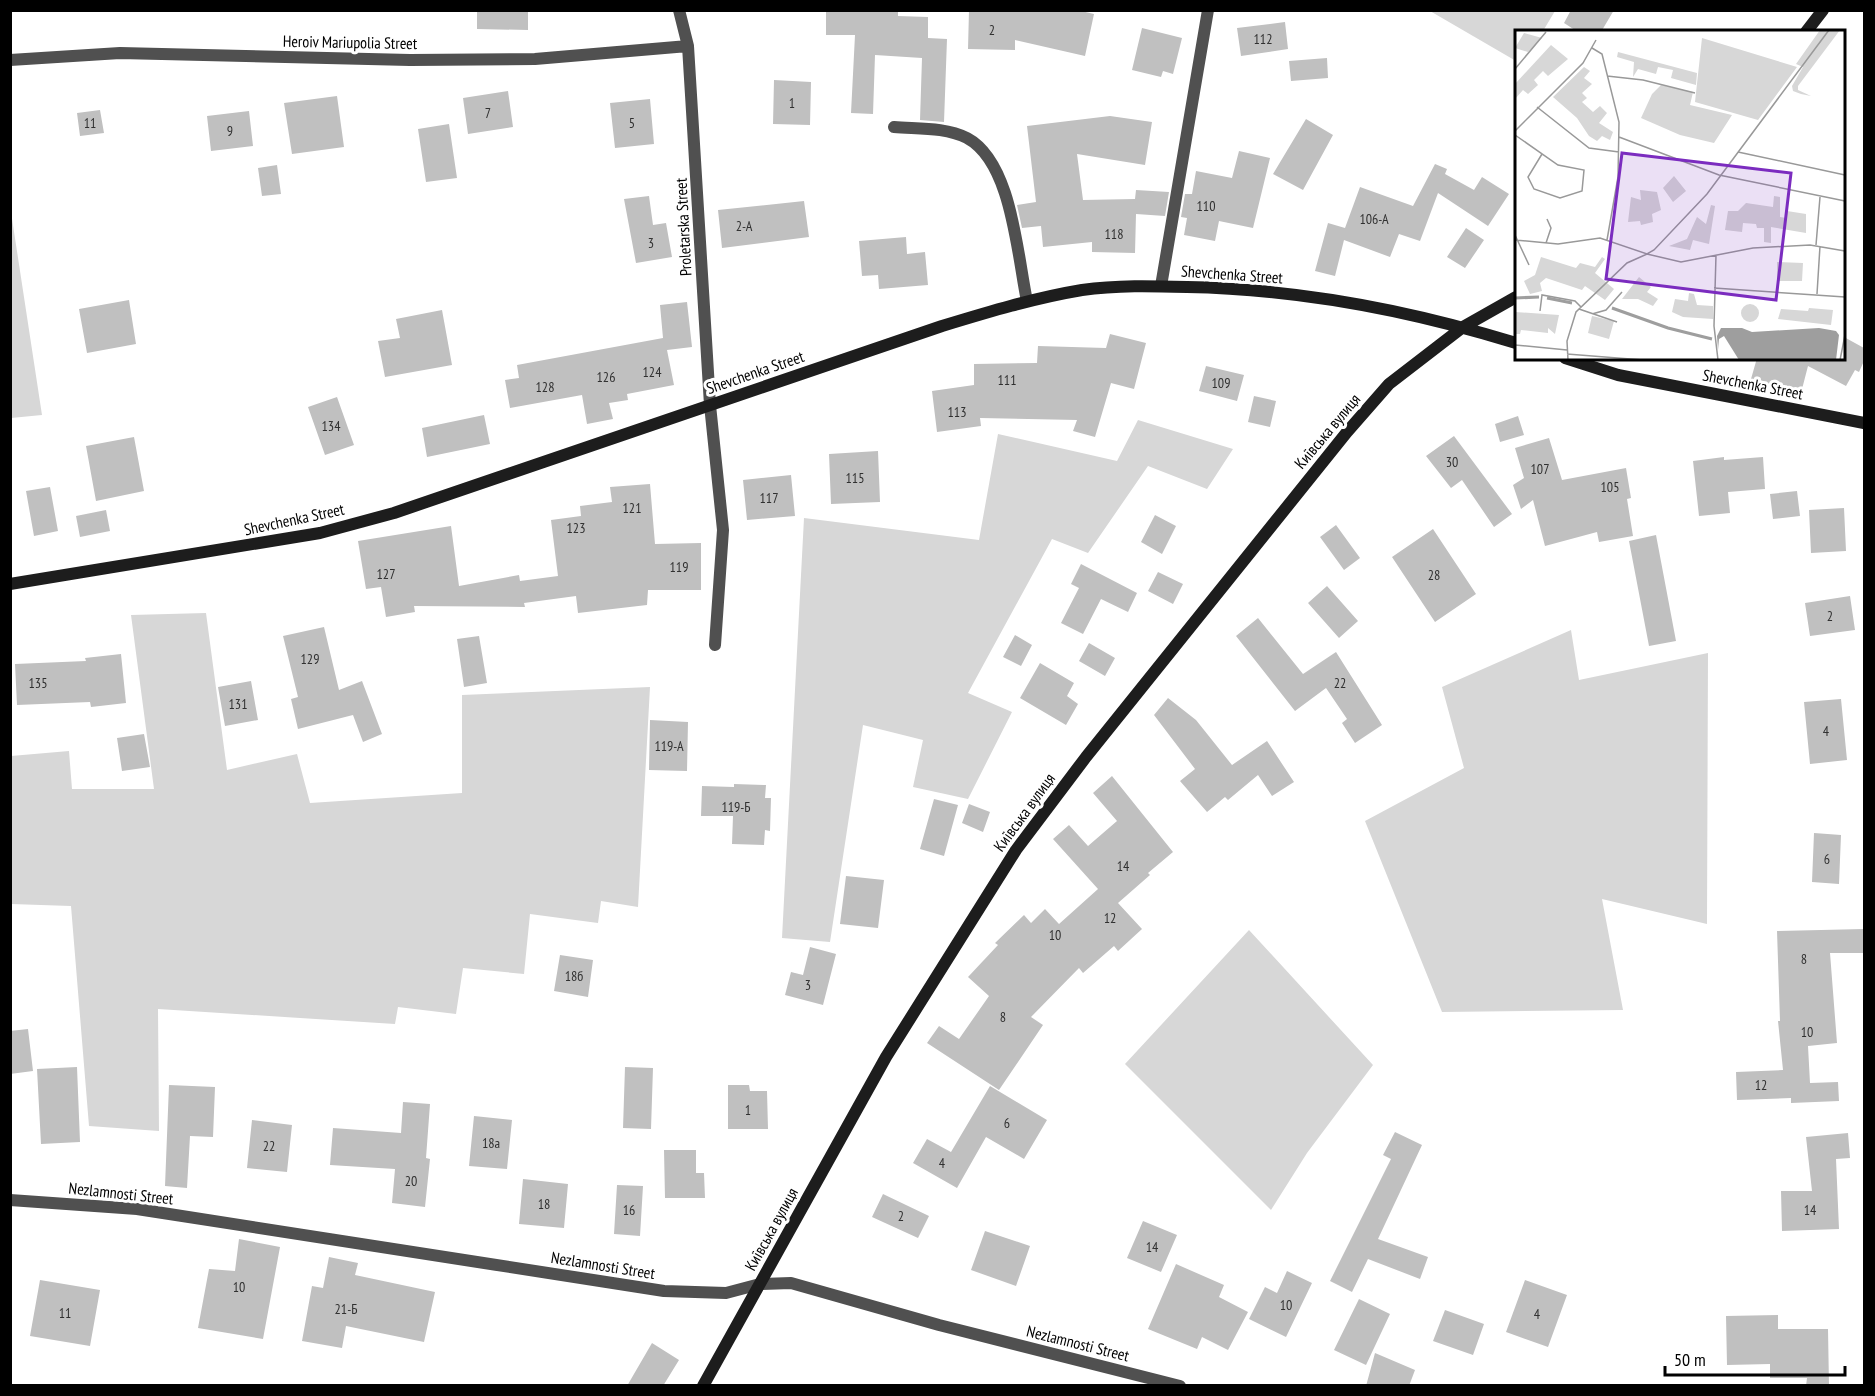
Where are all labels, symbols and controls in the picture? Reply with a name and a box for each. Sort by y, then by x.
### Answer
house number: 2 [989,21,995,39]
house number: 112 [1254,30,1272,48]
inset map [1515,30,1845,360]
street label: Heroiv Mariupolia Street [283,31,418,53]
house number: 1 [789,94,795,112]
house number: 7 [485,104,491,122]
house number: 11 [84,114,96,132]
house number: 5 [629,114,635,132]
house number: 9 [227,122,233,140]
street label: Proletarska Street [670,177,696,277]
house number: 110 [1197,197,1215,215]
house number: 106-А [1359,210,1389,228]
house number: 2-А [736,217,753,235]
house number: 118 [1105,225,1123,243]
house number: 3 [648,234,654,252]
street label: Shevchenka Street [1180,260,1284,288]
street label: Shevchenka Street [704,346,807,398]
house number: 124 [643,363,662,381]
street label: Shevchenka Street [1701,364,1806,404]
house number: 126 [597,368,615,386]
house number: 111 [998,371,1016,389]
house number: 109 [1212,374,1230,392]
house number: 128 [536,378,554,396]
street label: Київська вулиця [1290,389,1364,473]
house number: 113 [948,403,966,421]
house number: 134 [322,417,341,435]
house number: 30 [1446,453,1458,471]
house number: 107 [1531,460,1549,478]
house number: 115 [846,469,864,487]
house number: 105 [1601,478,1619,496]
house number: 117 [760,489,778,507]
street label: Shevchenka Street [242,498,347,539]
house number: 121 [623,499,641,517]
house number: 123 [567,519,585,537]
house number: 119 [670,558,688,576]
house number: 127 [377,565,395,583]
house number: 28 [1428,566,1440,584]
house number: 2 [1827,607,1833,625]
house number: 129 [301,650,319,668]
house number: 135 [29,674,47,692]
house number: 22 [1334,674,1346,692]
house number: 131 [229,695,247,713]
house number: 4 [1823,722,1830,740]
house number: 119-А [654,737,684,755]
street label: Київська вулиця [989,769,1059,855]
house number: 119-Б [721,798,751,816]
house number: 6 [1824,850,1830,868]
house number: 14 [1117,857,1130,875]
house number: 12 [1104,909,1116,927]
house number: 10 [1049,926,1061,944]
house number: 8 [1801,950,1807,968]
house number: 18б [565,967,583,985]
house number: 3 [805,976,811,994]
house number: 8 [1000,1008,1006,1026]
house number: 10 [1801,1023,1813,1041]
house number: 12 [1755,1076,1767,1094]
house number: 1 [745,1101,751,1119]
house number: 6 [1004,1114,1010,1132]
house number: 18а [482,1134,500,1152]
house number: 22 [263,1137,275,1155]
house number: 4 [939,1154,946,1172]
house number: 20 [405,1172,417,1190]
street label: Nezlamnosti Street [68,1178,175,1209]
street label: Київська вулиця [740,1184,802,1274]
house number: 18 [538,1195,550,1213]
house number: 16 [623,1201,635,1219]
house number: 14 [1804,1201,1817,1219]
house number: 2 [898,1207,904,1225]
house number: 14 [1146,1238,1159,1256]
street label: Nezlamnosti Street [550,1247,657,1283]
house number: 10 [233,1278,245,1296]
house number: 10 [1280,1296,1292,1314]
house number: 21-Б [335,1300,357,1318]
house number: 11 [59,1304,71,1322]
house number: 4 [1534,1305,1541,1323]
street label: Nezlamnosti Street [1025,1321,1132,1366]
scale bar [1665,1339,1845,1377]
text: 50 m [1674,1348,1706,1371]

